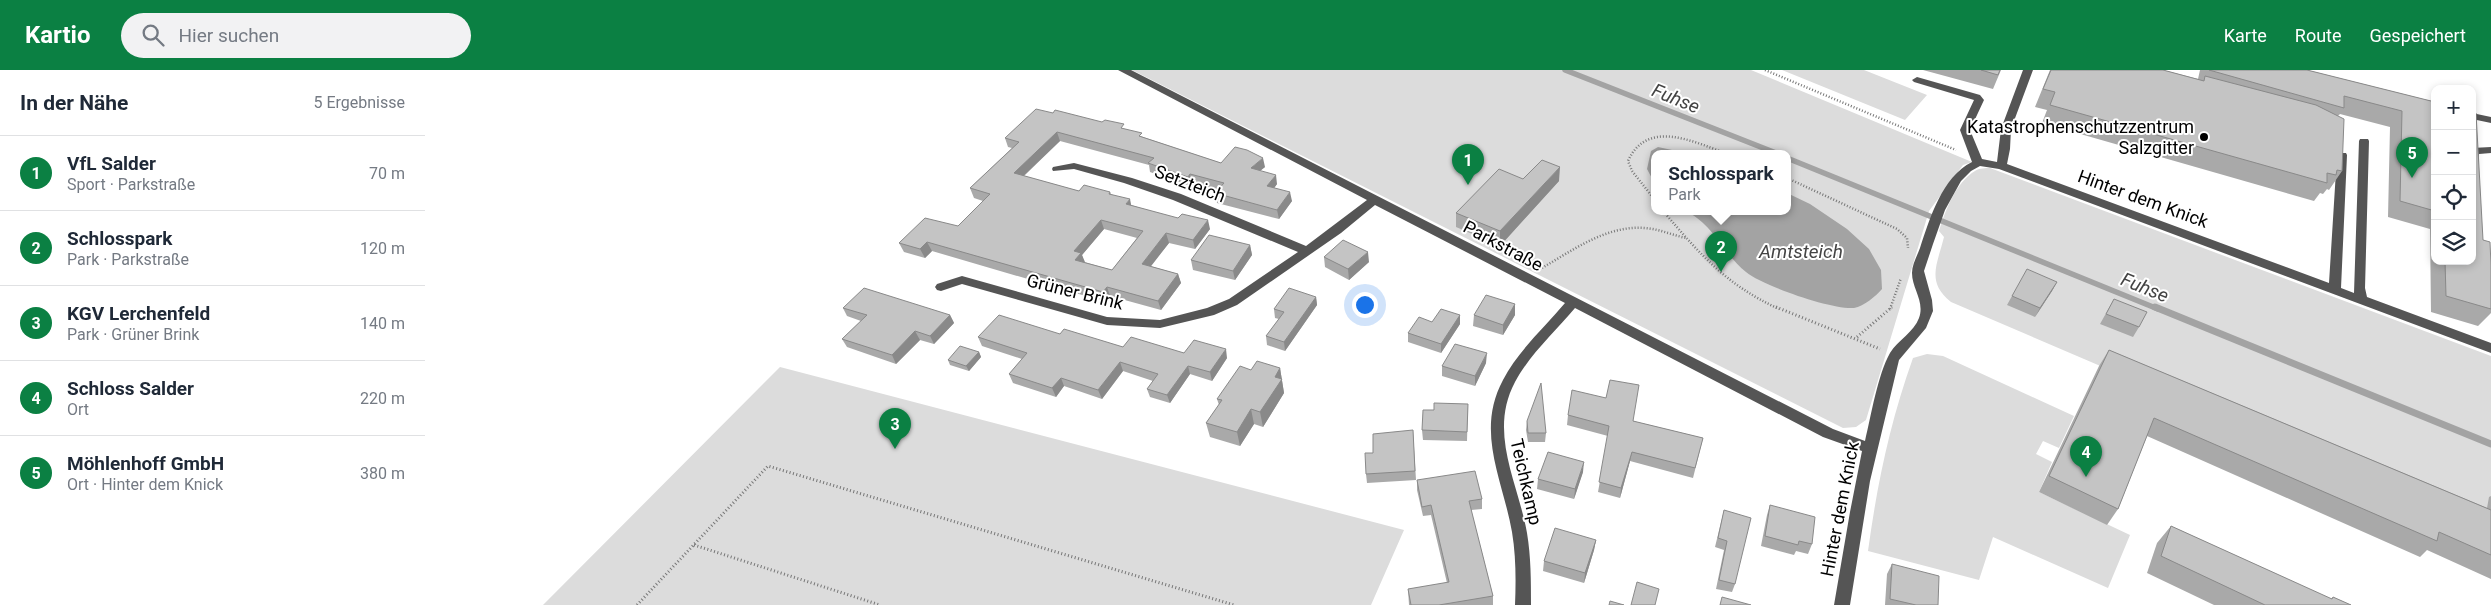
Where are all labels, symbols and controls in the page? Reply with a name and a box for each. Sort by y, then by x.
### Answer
search box [121,13,471,58]
text: Kartio [25,21,91,49]
icon: search [139,21,167,49]
text: Hier suchen [179,24,279,47]
text: Karte [2224,25,2267,46]
text: Route [2295,25,2342,46]
text: Gespeichert [2370,25,2466,46]
water label: Fuhse [1649,79,1703,118]
map controls [2431,85,2476,265]
button: + [2431,85,2476,130]
text: In der Nähe [20,91,128,115]
text: 5 Ergebnisse [313,93,405,112]
place label: Katastrophenschutzzentrum Salzgitter [1967,116,2194,158]
button: − [2431,130,2476,175]
marker: Katastrophenschutzzentrum Salzgitter [2198,131,2210,143]
pin: 5 [2396,137,2428,178]
pin: 1 [1452,144,1484,185]
popup [1651,150,1791,215]
text: VfL Salder [67,152,156,175]
street label: Setzteich [1152,160,1229,207]
text: Schlosspark [1668,162,1774,185]
text: 1 [31,164,41,183]
text: 70 m [369,164,405,183]
street label: Hinter dem Knick [2075,165,2212,232]
text: Sport · Parkstraße [67,175,195,194]
button: locate [2431,175,2476,220]
text: Park [1668,185,1701,204]
street label: Parkstraße [1460,216,1547,275]
button: layers [2431,220,2476,265]
text: Schlosspark [67,227,172,250]
pin: 2 [1705,231,1737,272]
text: 2 [31,239,41,258]
text: 120 m [360,239,405,258]
water label: Amtsteich [1758,240,1843,263]
text: Park · Parkstraße [67,250,189,269]
water label: Fuhse [2118,268,2172,307]
street label: Grüner Brink [1025,269,1127,314]
your location [1352,292,1378,318]
text: KGV Lerchenfeld [67,302,210,325]
text: 3 [31,314,41,333]
text: 140 m [360,314,405,333]
text: Park · Grüner Brink [67,325,199,344]
text: Schloss Salder [67,377,194,400]
text: 4 [31,389,41,408]
text: 220 m [360,389,405,408]
text: Ort [67,400,89,419]
pin: 3 [879,408,911,449]
pin: 4 [2070,436,2102,477]
street label: Teichkamp [1506,437,1547,527]
street label: Hinter dem Knick [1816,439,1863,578]
text: Möhlenhoff GmbH [67,452,224,475]
text: 5 [31,464,41,483]
text: 380 m [360,464,405,483]
text: Ort · Hinter dem Knick [67,475,223,494]

